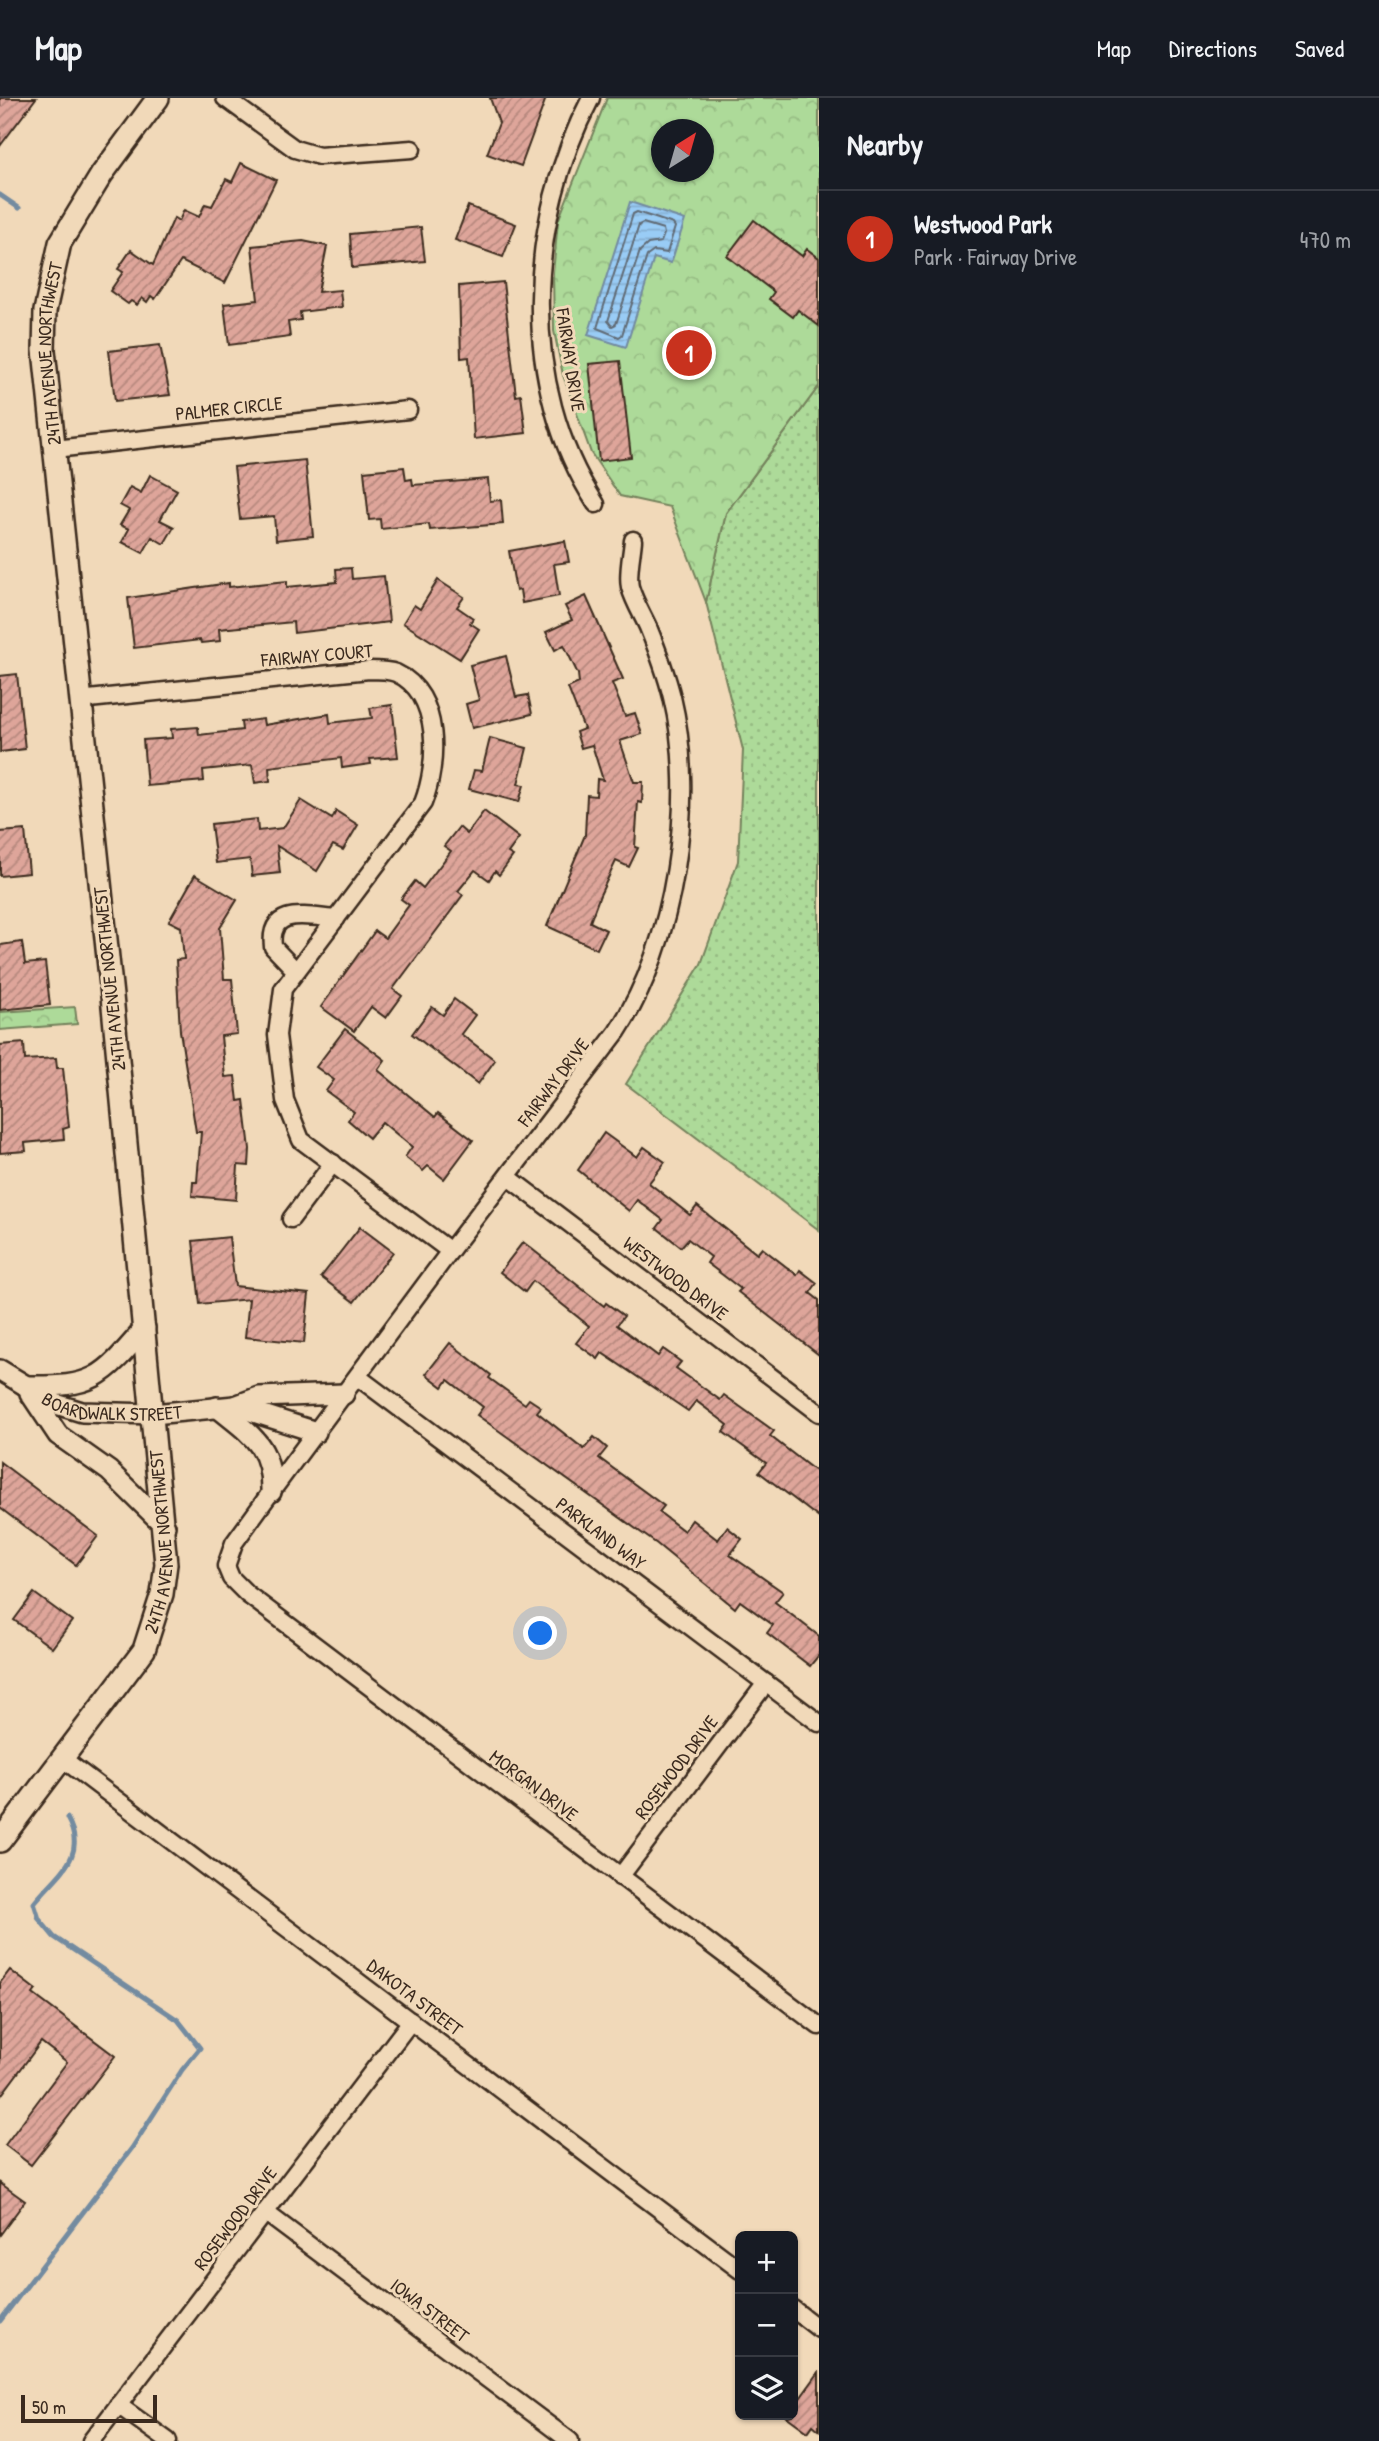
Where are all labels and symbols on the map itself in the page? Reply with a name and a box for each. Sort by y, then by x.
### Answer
north arrow [651,119,714,182]
street label: 24TH AVENUE NORTHWEST [31,258,69,447]
street label: FAIRWAY DRIVE [550,305,592,414]
pin: 1 [666,327,712,379]
street label: PALMER CIRCLE [174,389,284,427]
street label: FAIRWAY COURT [259,637,375,673]
street label: 24TH AVENUE NORTHWEST [86,885,132,1072]
street label: FAIRWAY DRIVE [511,1032,595,1132]
street label: WESTWOOD DRIVE [618,1230,734,1326]
street label: BOARDWALK STREET [37,1385,184,1427]
street label: 24TH AVENUE NORTHWEST [137,1448,179,1636]
street label: PARKLAND WAY [551,1491,652,1576]
your location [523,1616,557,1650]
street label: ROSEWOOD DRIVE [628,1709,724,1824]
street label: MORGAN DRIVE [484,1743,584,1827]
street label: DAKOTA STREET [362,1953,469,2042]
street label: ROSEWOOD DRIVE [187,2160,283,2275]
street label: IOWA STREET [385,2272,476,2349]
scale bar [21,2392,158,2424]

